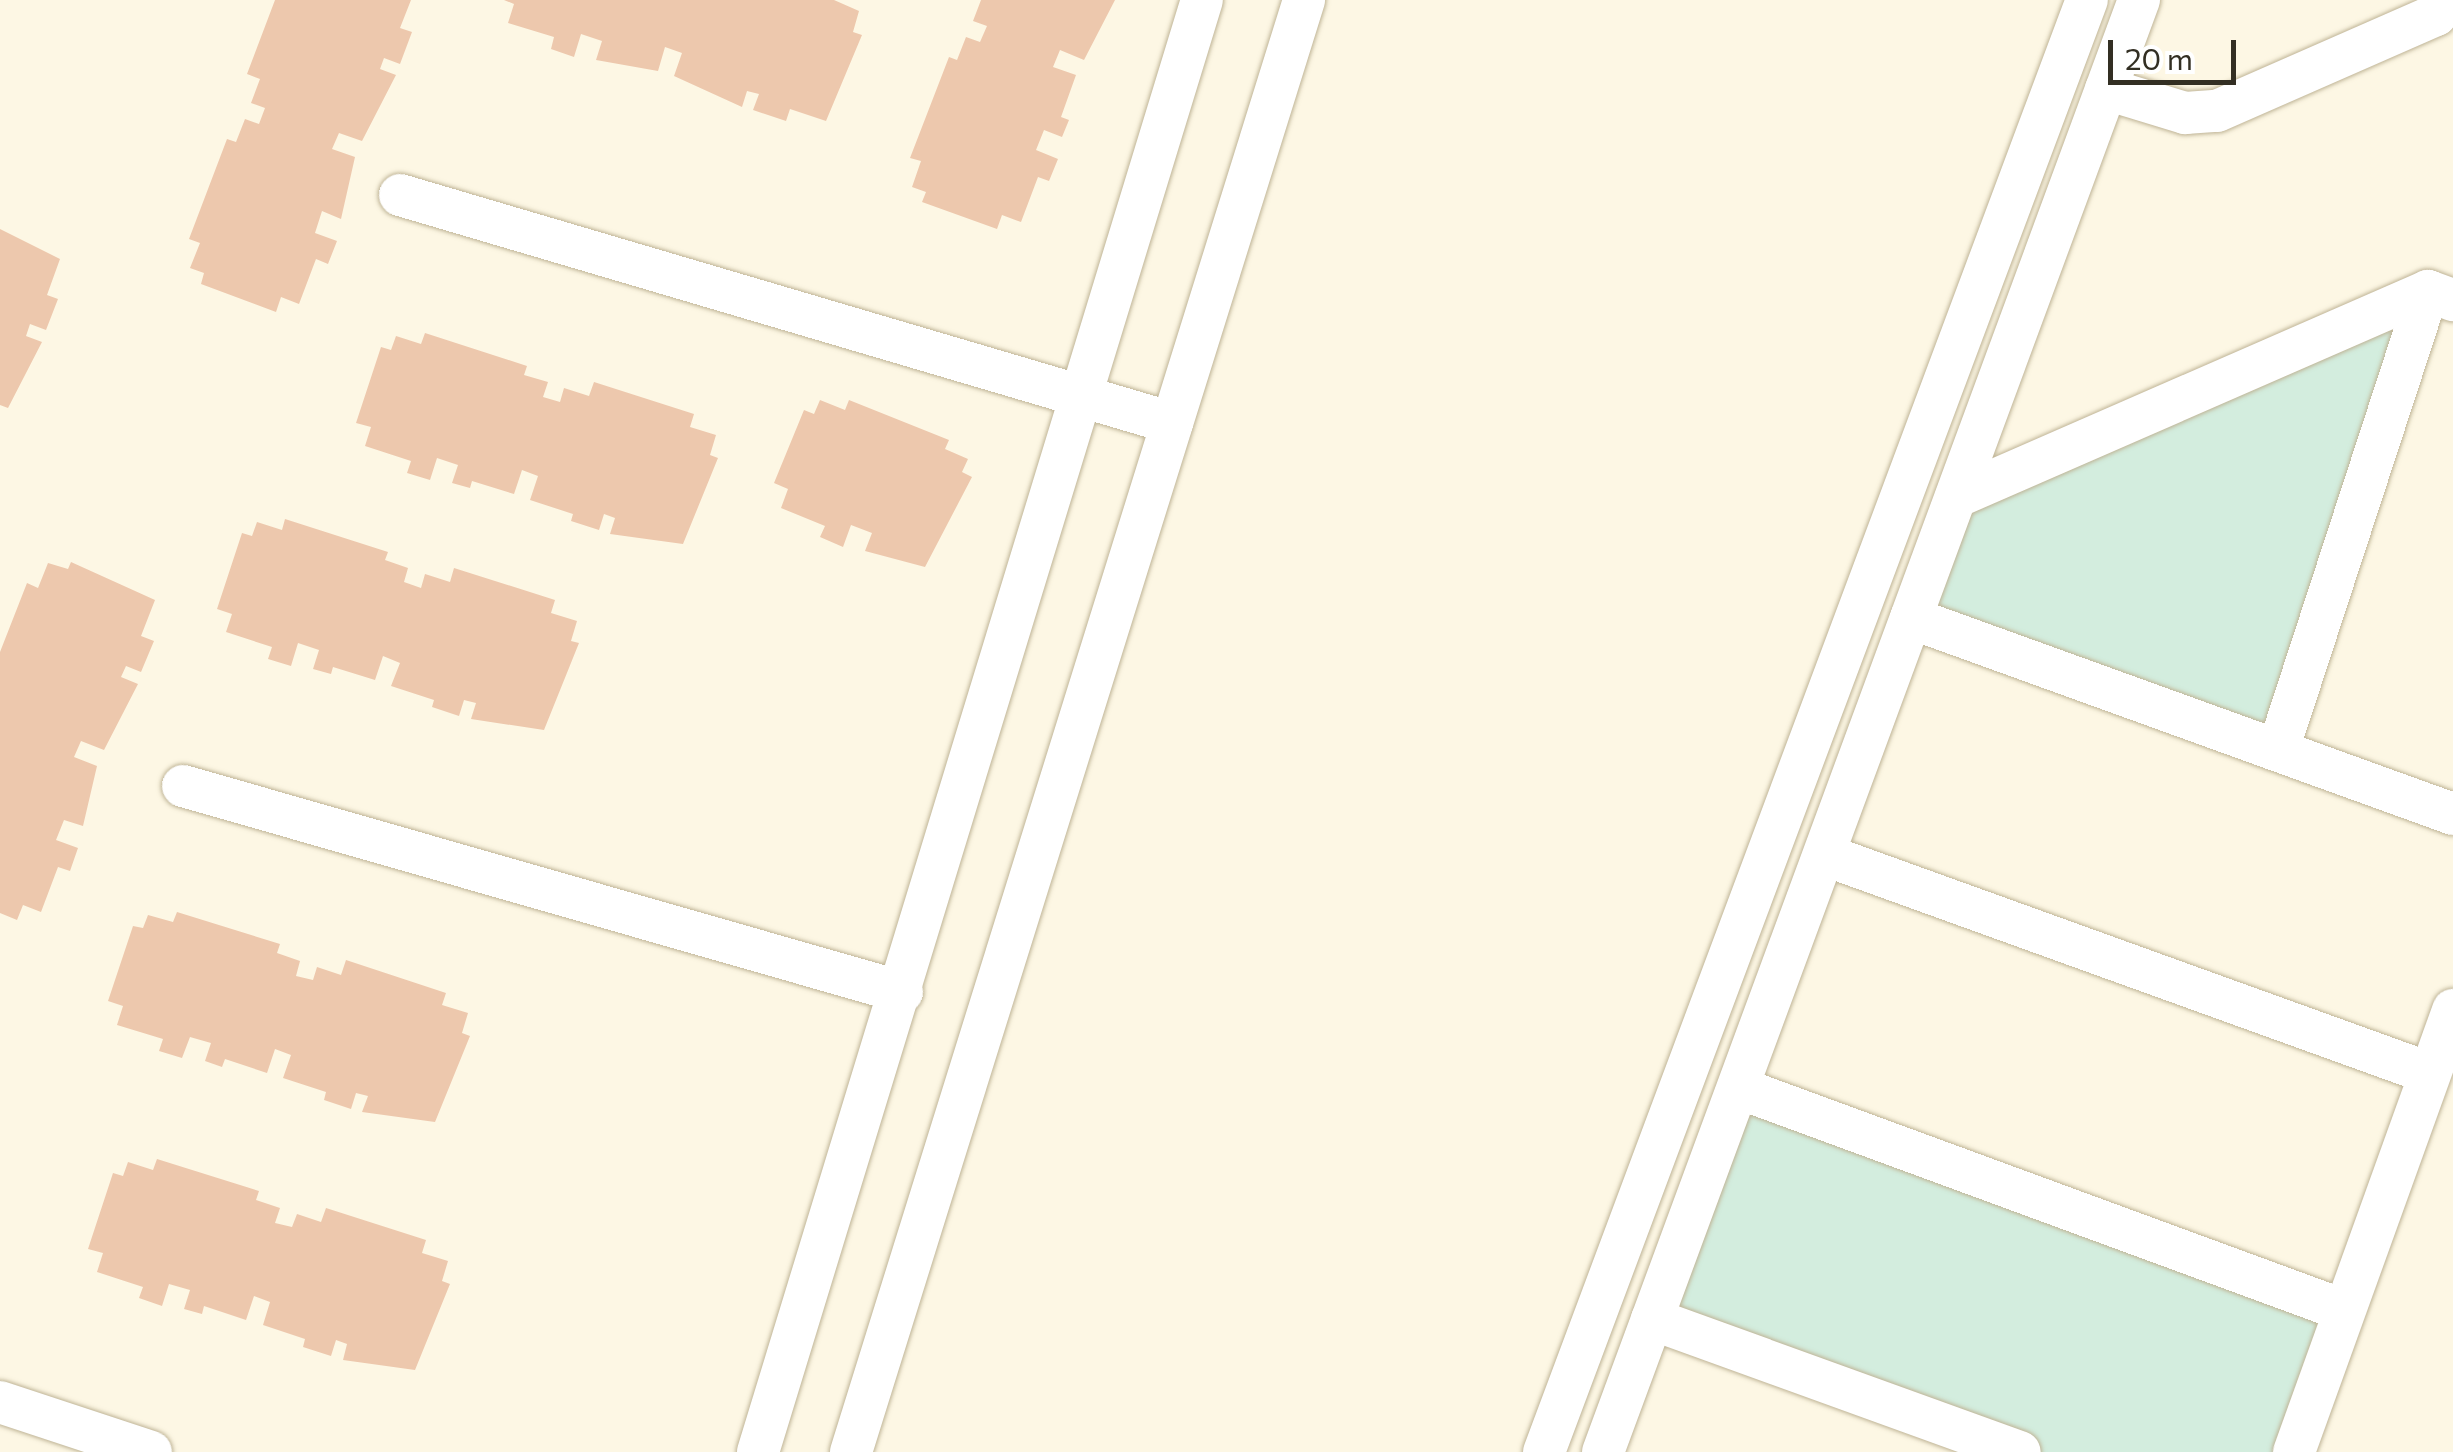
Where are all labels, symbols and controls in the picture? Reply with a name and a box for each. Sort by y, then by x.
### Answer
scale bar [2113,20,2240,82]
text: 20 m [2125,39,2193,76]

